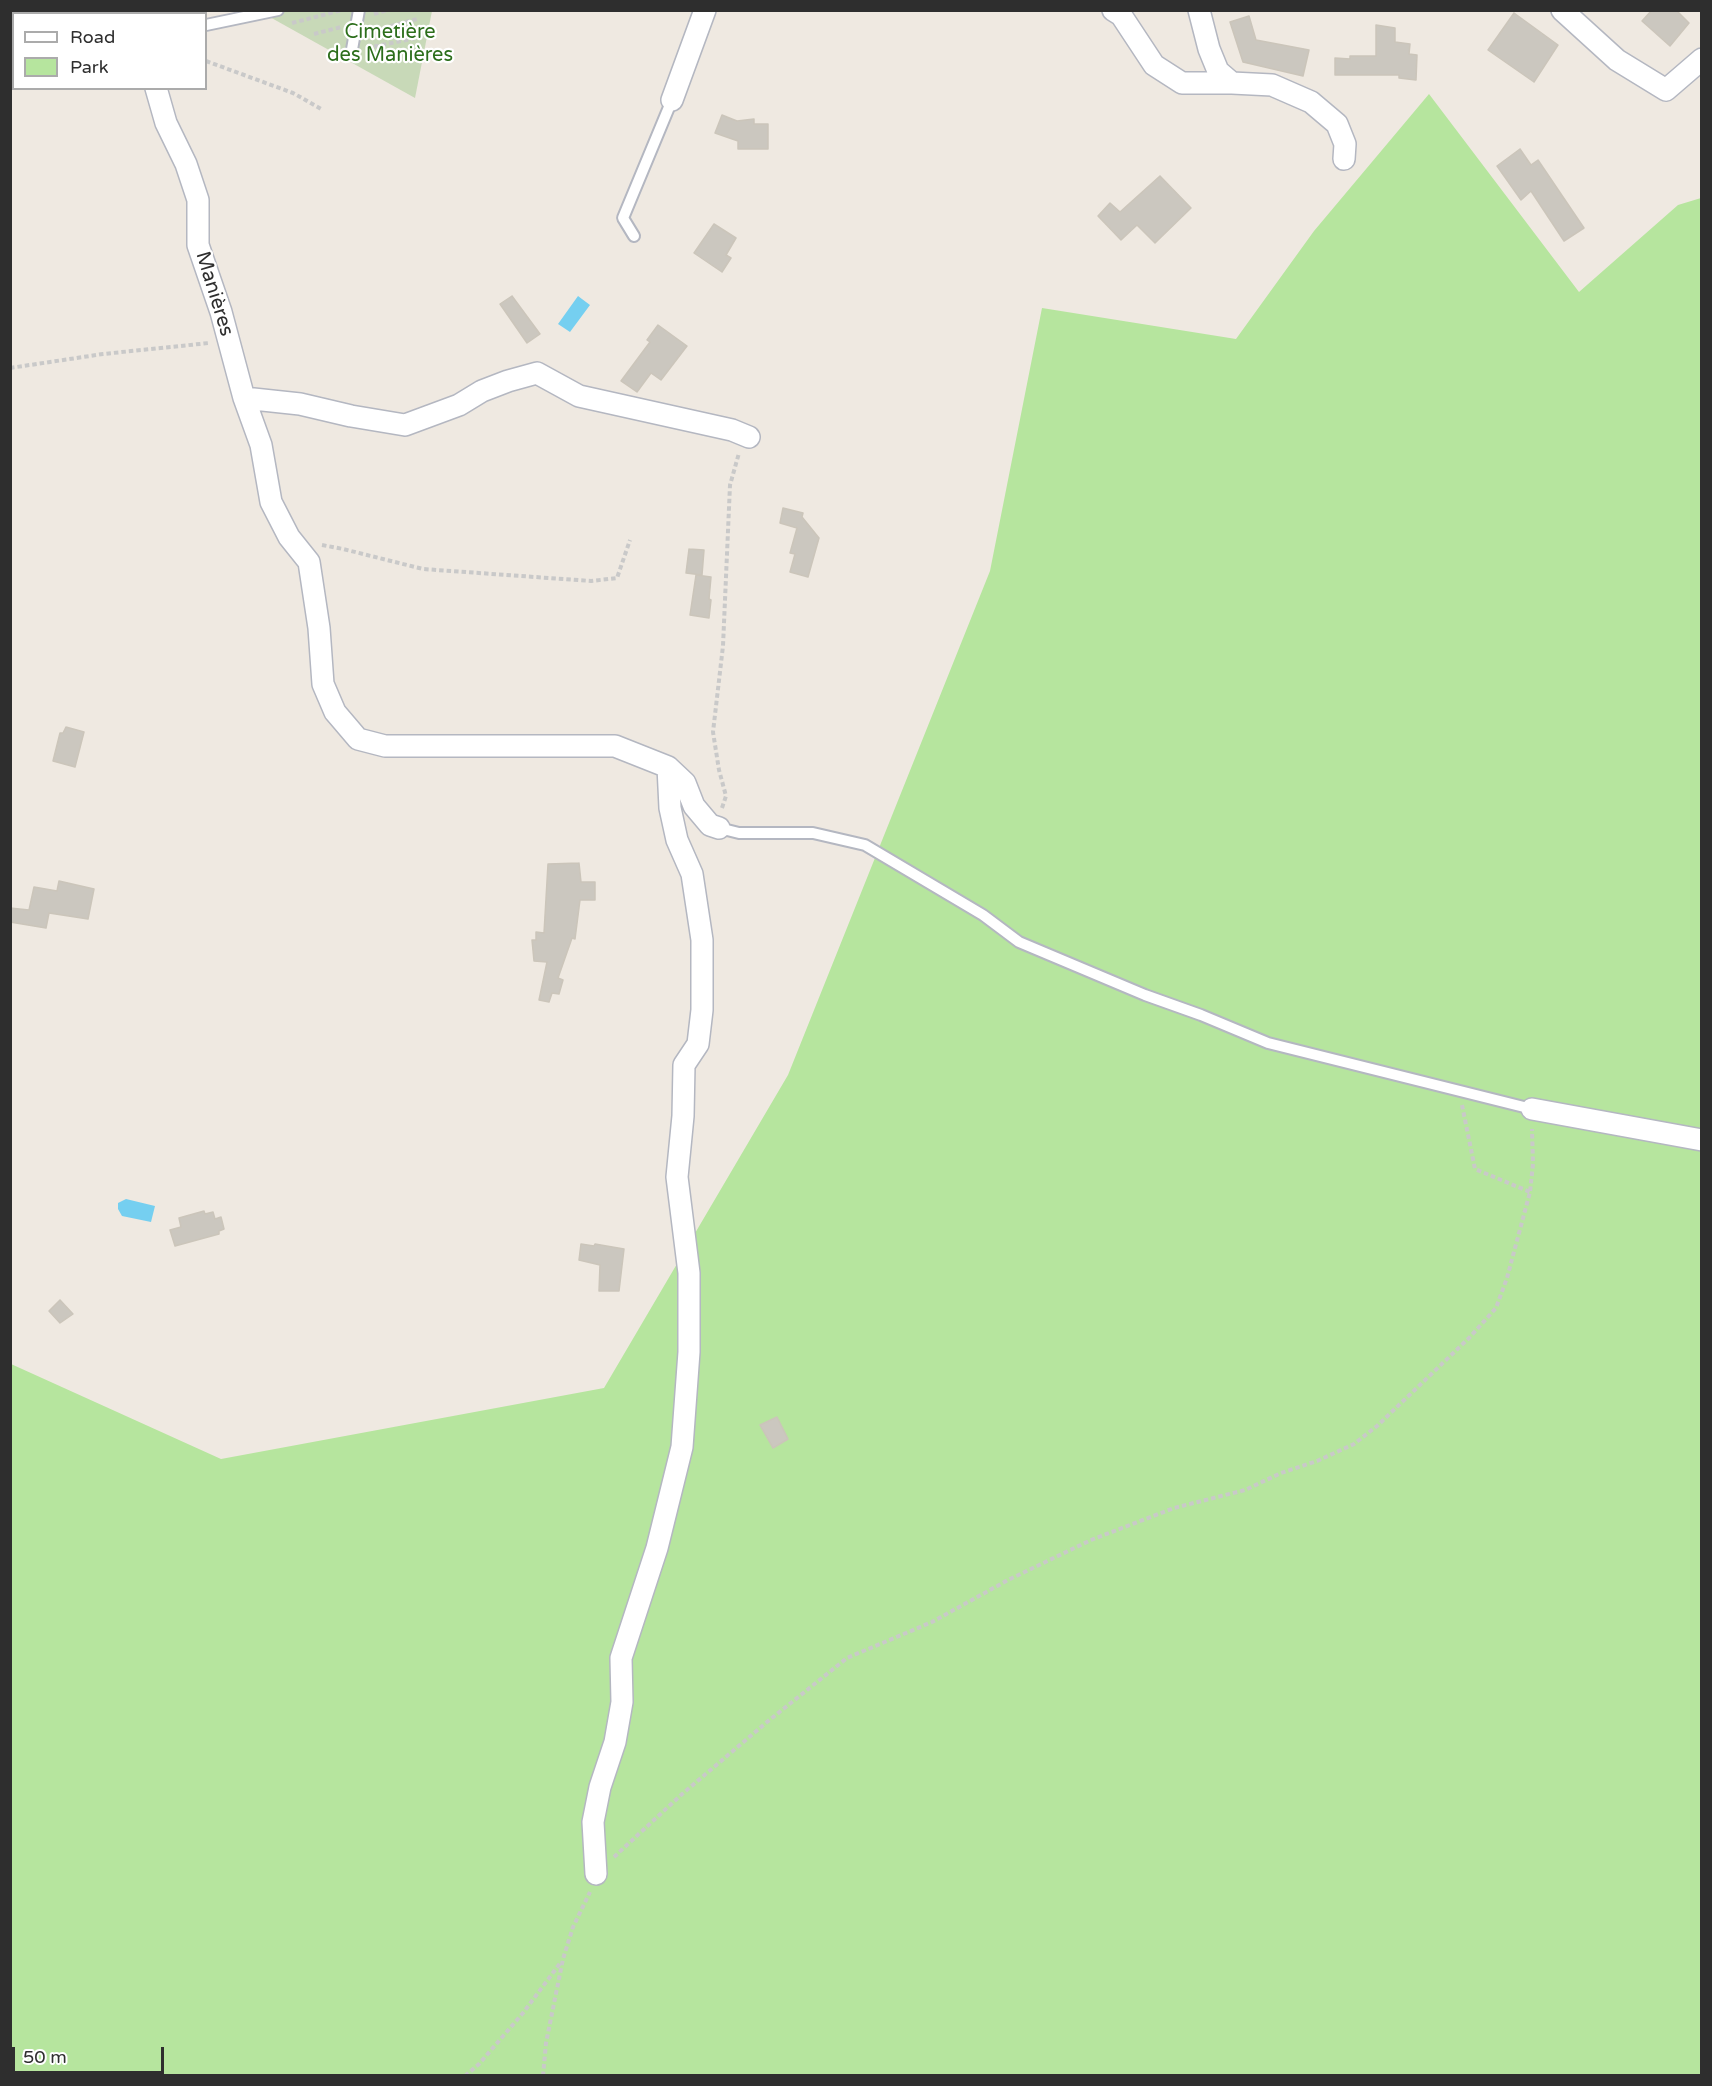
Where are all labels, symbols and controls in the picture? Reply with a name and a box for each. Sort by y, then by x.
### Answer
legend [12,12,207,90]
park label: Cimetière des Manières [327,21,453,68]
text: Road [70,26,115,48]
text: Park [70,56,108,78]
street label: Manières [190,249,238,339]
scale bar [15,2035,166,2073]
text: 50 m [23,2046,67,2068]

